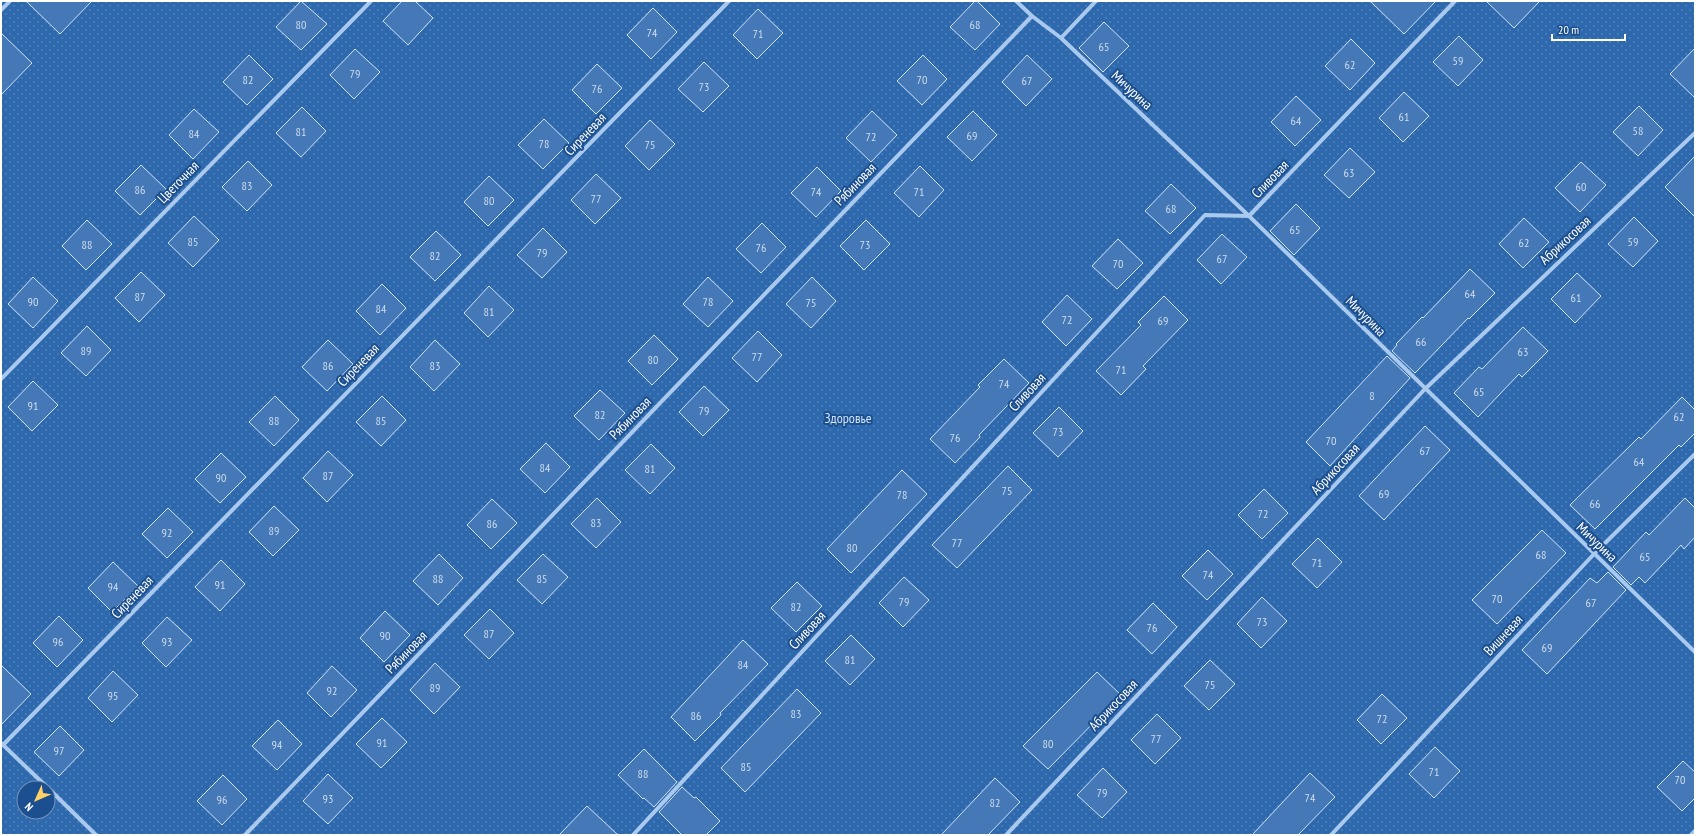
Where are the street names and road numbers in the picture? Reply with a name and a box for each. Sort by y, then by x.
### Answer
street label: Мичурина [1108,66,1156,114]
street label: Сиреневая [560,109,610,159]
street label: Сливовая [1248,156,1292,202]
street label: Цветочная [153,157,203,207]
street label: Рябиновая [830,159,880,209]
street label: Абрикосовая [1536,212,1594,268]
street label: Мичурина [1342,292,1390,340]
street label: Сиреневая [333,340,383,390]
street label: Сливовая [1005,369,1049,415]
street label: Рябиновая [605,393,655,443]
street label: Абрикосовая [1307,440,1363,498]
street label: Мичурина [1573,518,1621,566]
street label: Сиреневая [107,572,157,622]
street label: Сливовая [785,607,829,653]
street label: Вишневая [1480,611,1526,659]
street label: Рябиновая [381,627,431,677]
street label: Абрикосовая [1085,676,1141,734]

